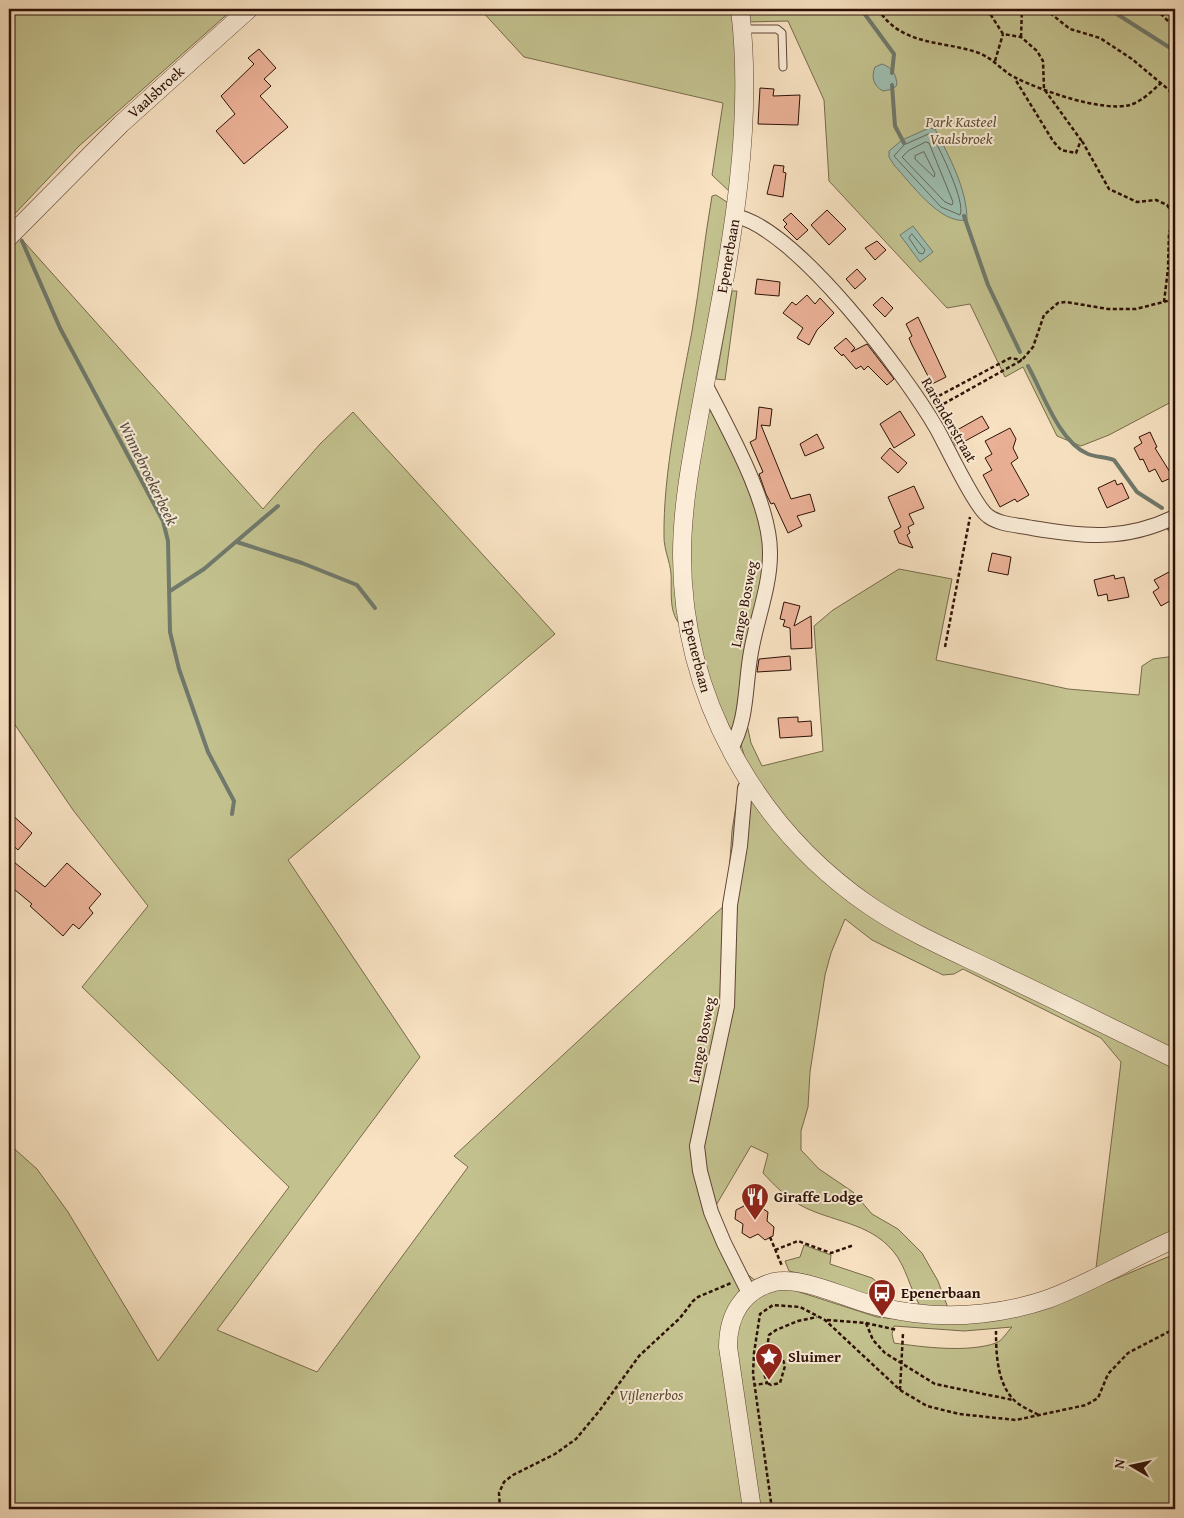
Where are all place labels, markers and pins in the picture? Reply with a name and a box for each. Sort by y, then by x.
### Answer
restaurant icon: Giraffe Lodge [740,1182,770,1221]
place label: Giraffe Lodge [774,1186,863,1207]
bus stop icon: Epenerbaan [867,1278,897,1317]
place label: Epenerbaan [901,1282,981,1303]
place icon: Sluimer [754,1342,784,1381]
place label: Sluimer [788,1346,841,1367]

